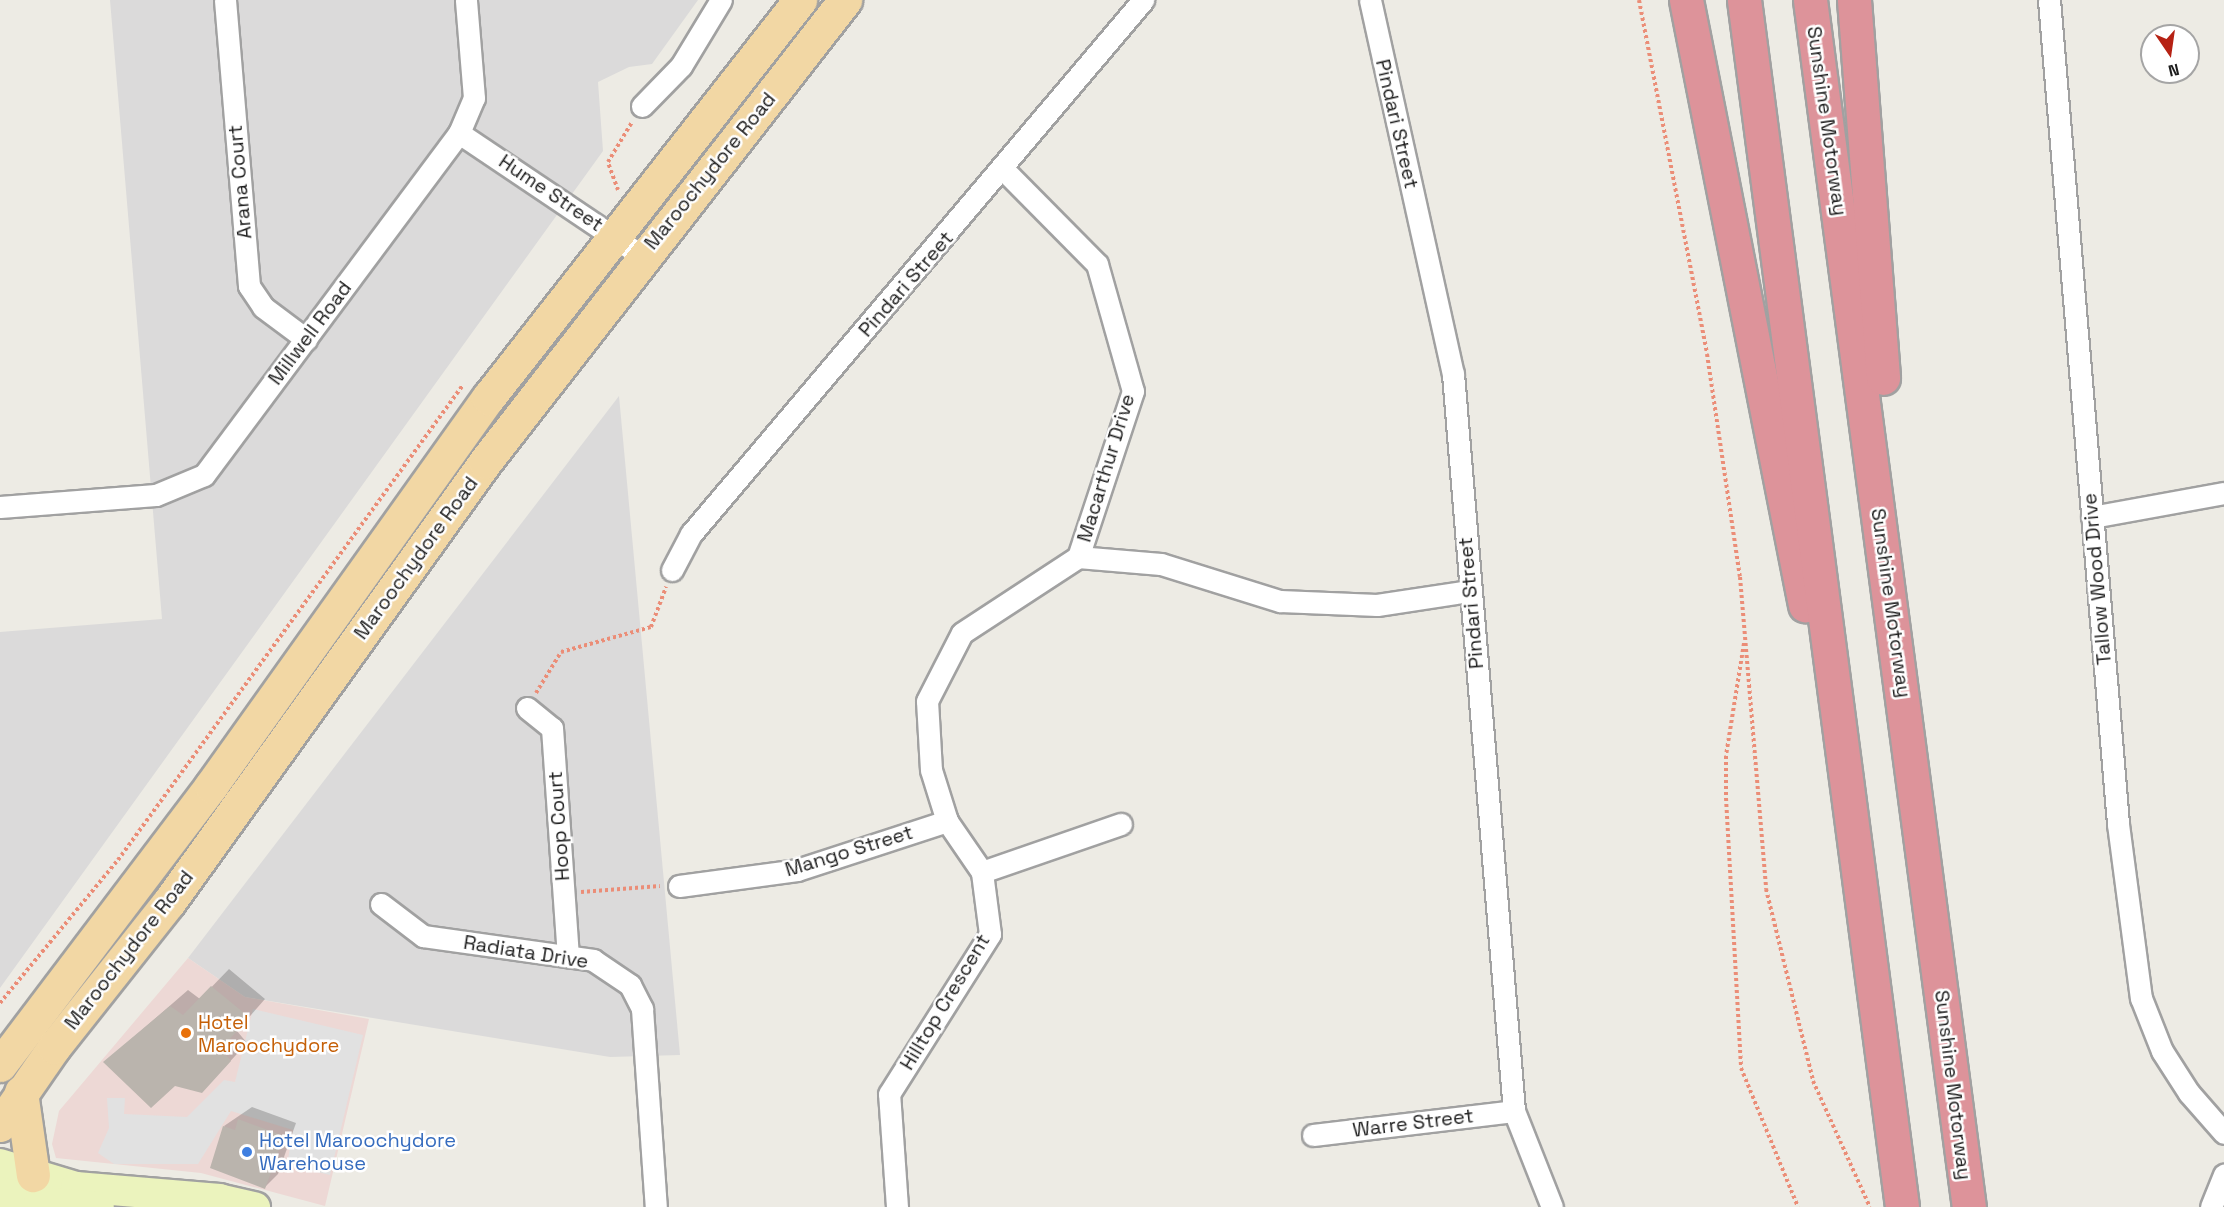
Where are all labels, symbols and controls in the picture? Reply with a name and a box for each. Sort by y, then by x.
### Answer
north arrow [2140,24,2200,84]
street label: Sunshine Motorway [1802,25,1852,217]
street label: Pindari Street [1370,57,1424,191]
text: N [2166,59,2181,82]
street label: Maroochydore Road [639,87,781,255]
street label: Arana Court [223,124,257,240]
street label: Hume Street [494,149,608,237]
street label: Pindari Street [854,226,958,342]
street label: Millwell Road [263,276,357,390]
street label: Macarthur Drive [1072,391,1140,545]
street label: Maroochydore Road [349,472,483,644]
street label: Tallow Wood Drive [2078,492,2116,666]
street label: Sunshine Motorway [1866,507,1916,699]
street label: Pindari Street [1453,536,1489,670]
street label: Hoop Court [543,770,575,882]
street label: Mango Street [782,820,916,882]
street label: Maroochydore Road [59,866,199,1034]
street label: Radiata Drive [462,930,590,974]
street label: Hilltop Crescent [895,930,995,1074]
street label: Sunshine Motorway [1929,989,1977,1181]
place label: Hotel Maroochydore [198,1010,339,1057]
marker: Hotel Maroochydore [179,1026,193,1040]
street label: Warre Street [1351,1104,1475,1142]
place label: Hotel Maroochydore Warehouse [259,1128,456,1175]
marker: Hotel Maroochydore Warehouse [240,1145,254,1159]

